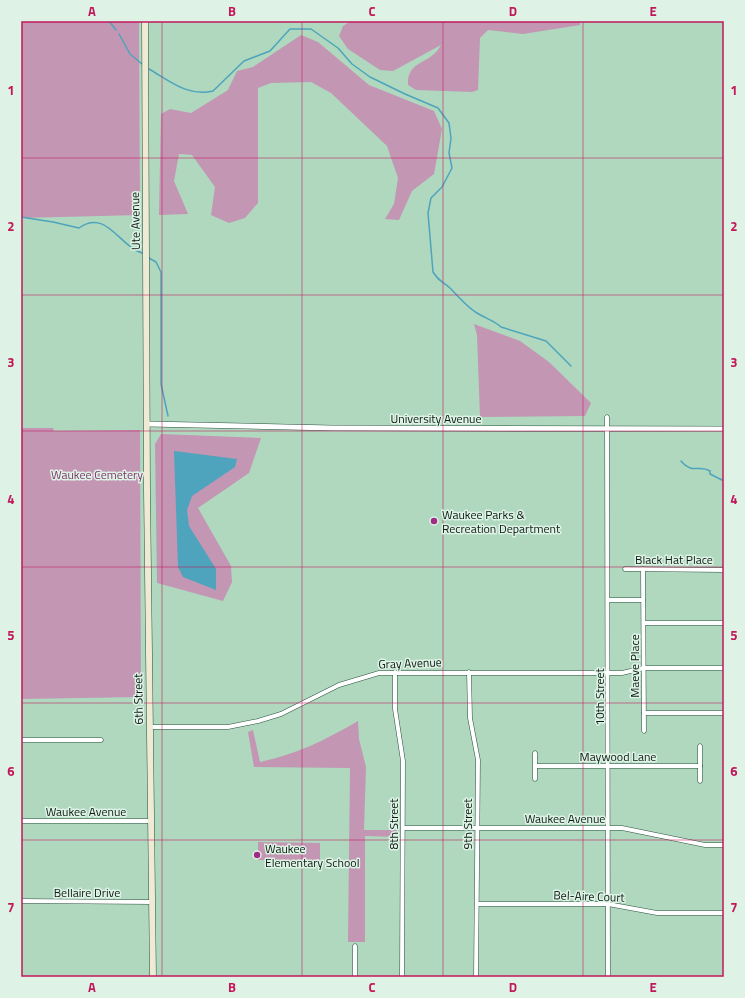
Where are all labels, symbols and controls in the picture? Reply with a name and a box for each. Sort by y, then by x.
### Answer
text: A [88,1,96,21]
text: B [228,1,236,21]
text: C [368,1,376,21]
text: D [509,1,517,21]
text: E [649,1,657,21]
text: 1 [7,80,15,100]
text: 1 [730,80,738,100]
street label: Ute Avenue [125,192,145,250]
text: 2 [7,216,15,236]
text: 2 [730,216,738,236]
text: 3 [7,352,15,372]
text: 3 [730,352,738,372]
street label: University Avenue [390,409,482,428]
park label: Waukee Cemetery [51,465,143,484]
text: 4 [7,489,15,509]
text: 4 [730,489,738,509]
place label: Waukee Parks & Recreation Department [442,505,561,538]
marker: Waukee Parks & Recreation Department [429,516,439,526]
street label: Black Hat Place [635,550,713,569]
text: 5 [7,625,15,645]
text: 5 [730,625,738,645]
street label: Maeve Place [625,634,644,698]
street label: Gray Avenue [378,652,442,674]
street label: 10th Street [590,667,609,726]
street label: 6th Street [128,673,148,725]
street label: Maywood Lane [580,747,656,766]
text: 6 [7,761,15,781]
text: 6 [730,761,738,781]
street label: 8th Street [384,798,403,849]
street label: 9th Street [458,798,477,849]
street label: Waukee Avenue [46,802,126,821]
street label: Waukee Avenue [525,809,605,828]
place label: Waukee Elementary School [265,839,359,872]
marker: Waukee Elementary School [252,850,262,860]
street label: Bellaire Drive [54,883,120,902]
street label: Bel-Aire Court [553,885,626,907]
text: 7 [7,897,15,917]
text: 7 [730,897,738,917]
text: A [88,977,96,997]
text: B [228,977,236,997]
text: C [368,977,376,997]
text: D [509,977,517,997]
text: E [649,977,657,997]

